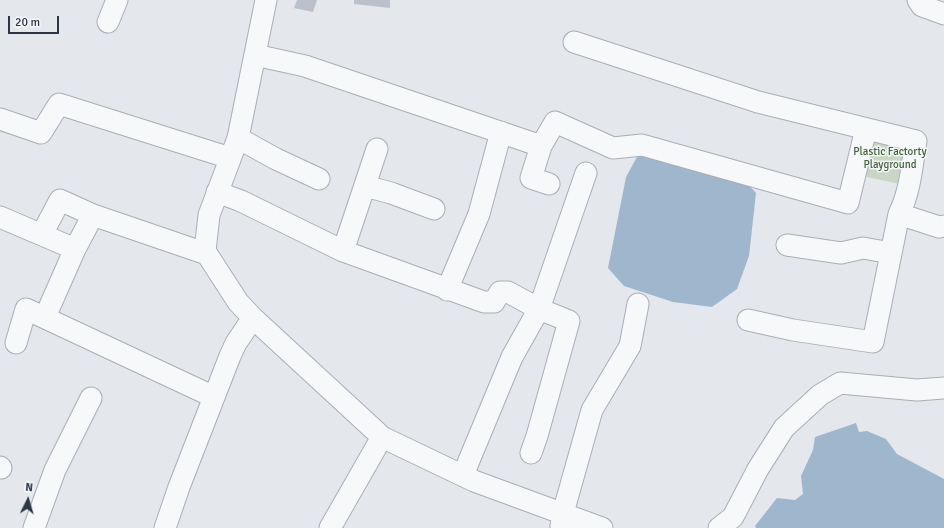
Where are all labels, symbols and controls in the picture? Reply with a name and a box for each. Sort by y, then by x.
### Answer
scale bar [10,8,61,34]
text: 20 m [15,15,40,30]
park label: Plastic Factorty Playground [853,145,927,171]
north arrow [8,480,48,520]
text: N [25,481,33,494]

